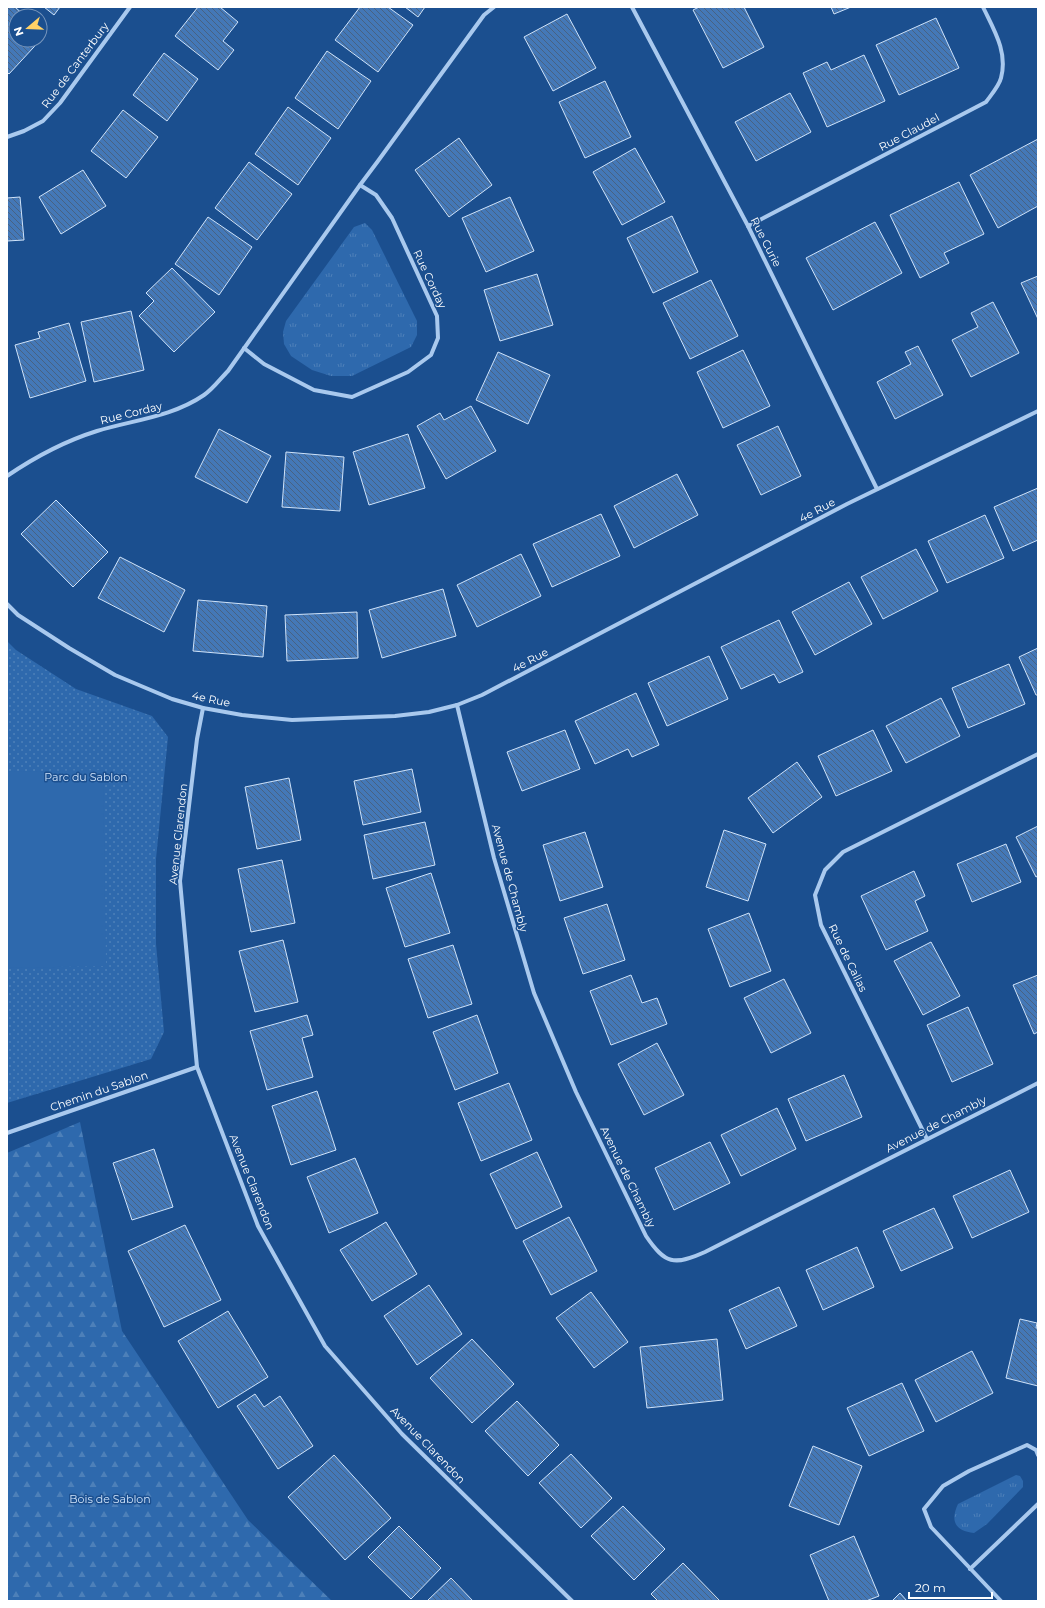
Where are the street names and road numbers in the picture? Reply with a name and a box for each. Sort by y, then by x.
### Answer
street label: Rue de Canterbury [38,19,112,111]
street label: Rue Claudel [876,110,942,154]
street label: Rue Curie [748,215,785,269]
street label: Rue Corday [410,247,450,311]
street label: Rue Corday [99,399,163,427]
street label: 4e Rue [797,495,838,525]
street label: 4e Rue [510,645,551,675]
street label: 4e Rue [191,688,232,710]
street label: Avenue Clarendon [166,783,190,885]
street label: Avenue de Chambly [489,823,531,934]
street label: Rue de Callas [826,922,871,995]
street label: Chemin du Sablon [48,1068,150,1114]
street label: Avenue de Chambly [883,1093,989,1155]
street label: Avenue de Chambly [597,1124,659,1230]
street label: Avenue Clarendon [226,1132,278,1232]
street label: Avenue Clarendon [388,1404,468,1486]

